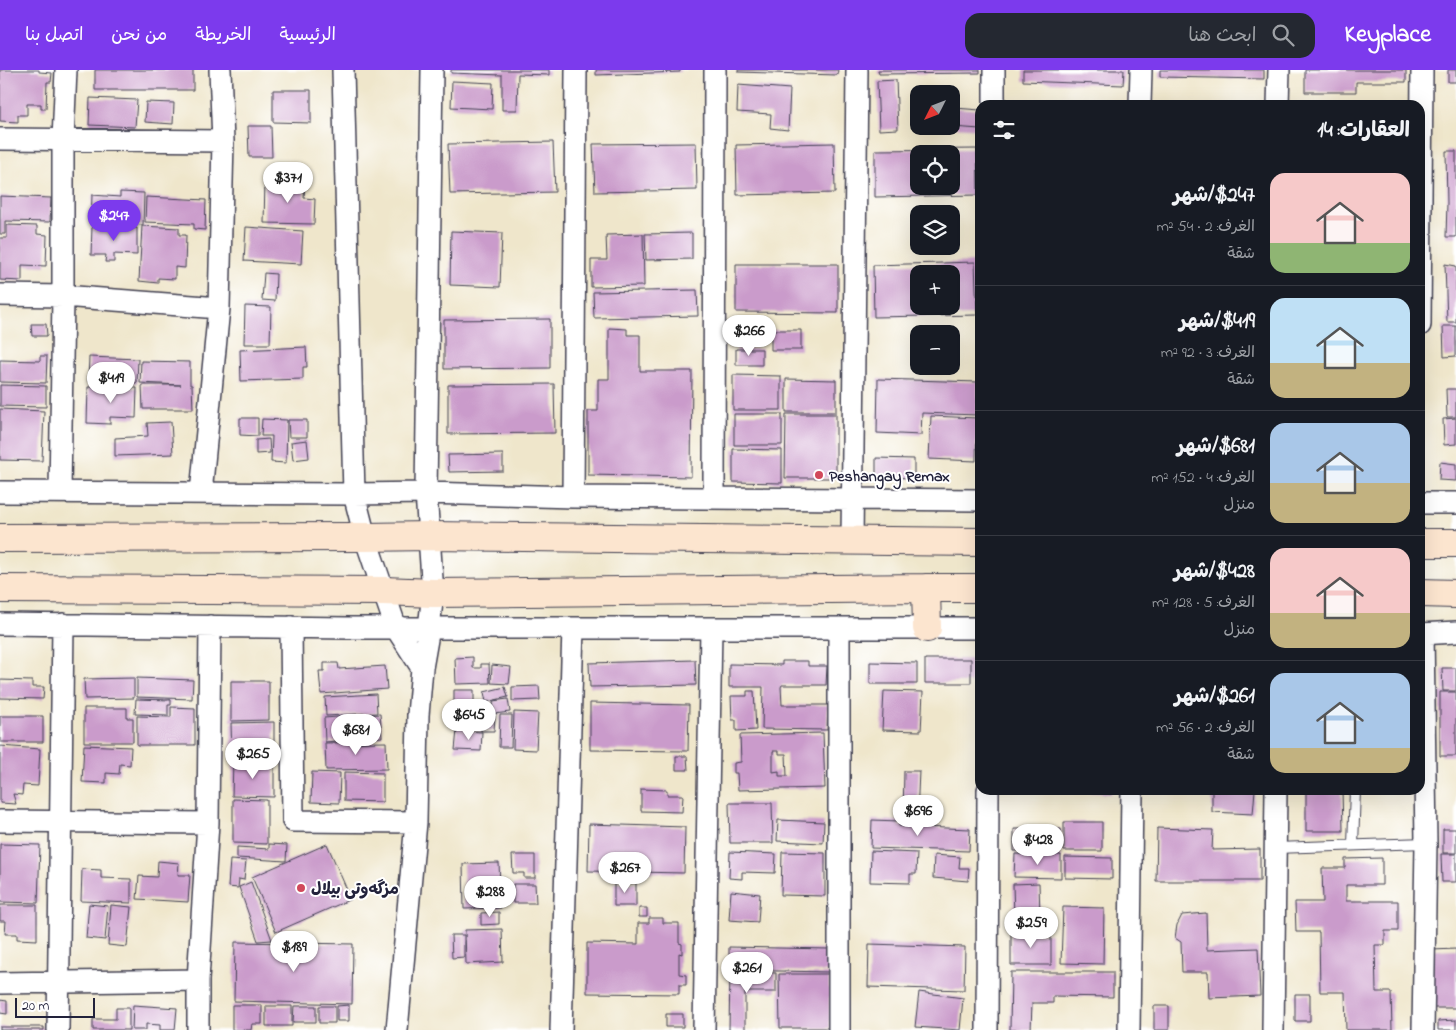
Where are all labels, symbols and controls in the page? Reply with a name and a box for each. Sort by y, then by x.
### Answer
search box [965,13,1315,58]
text: Keyplace [1345,18,1431,53]
icon: search [1269,21,1297,49]
text: اتصل بنا [25,23,83,49]
text: من نحن [111,23,167,49]
text: الخريطة [195,23,251,49]
text: الرئيسية [279,23,336,49]
text: ابحث هنا [1188,23,1257,50]
north arrow [910,85,960,135]
map controls [910,85,960,375]
icon: filters [990,116,1018,144]
text: العقارات: 14 [1317,116,1410,146]
button: locate [910,145,960,195]
pin: $371 [258,162,318,204]
text: $371 [274,166,302,190]
text: $247/شهر [1173,181,1255,211]
icon: home [1310,193,1370,253]
pin: $247 [84,200,144,242]
text: $247 [99,204,129,228]
button: layers [910,205,960,255]
text: الغرف: 2 · 54 m² [1156,215,1255,239]
text: شقة [1227,242,1255,266]
button: + [910,265,960,315]
text: $419/شهر [1179,307,1255,337]
pin: $266 [719,314,779,357]
icon: home [1310,318,1370,378]
text: $266 [733,319,765,343]
button: − [910,325,960,375]
text: الغرف: 3 · 92 m² [1161,341,1255,365]
pin: $419 [81,362,141,404]
text: $419 [98,366,124,390]
text: شقة [1227,368,1255,392]
text: $681/شهر [1177,432,1255,462]
icon: home [1310,443,1370,503]
place label: Peshangay Remax [829,465,950,490]
text: الغرف: 4 · 152 m² [1151,466,1255,490]
marker: Peshangay Remax [813,469,825,481]
text: منزل [1223,493,1255,517]
text: $428/شهر [1174,557,1255,587]
icon: home [1310,568,1370,628]
text: الغرف: 5 · 128 m² [1152,591,1255,615]
text: منزل [1223,618,1255,642]
text: $261/شهر [1175,682,1255,712]
icon: home [1310,693,1370,753]
pin: $645 [439,698,499,741]
text: $645 [453,703,485,727]
pin: $681 [326,714,386,756]
text: الغرف: 2 · 56 m² [1156,716,1255,740]
text: $681 [342,718,370,742]
pin: $265 [223,738,283,780]
text: $265 [236,742,270,766]
text: شقة [1227,743,1255,767]
pin: $696 [888,794,948,837]
text: $696 [904,799,932,823]
pin: $428 [1008,824,1068,866]
text: $428 [1023,828,1053,852]
pin: $267 [595,852,655,894]
text: $267 [609,856,641,880]
pin: $288 [460,876,520,918]
place label: مزگەوتی بیلال [311,878,399,902]
text: $288 [475,880,505,904]
marker: مزگەوتی بیلال [295,882,307,894]
pin: $259 [1001,906,1061,949]
text: $259 [1015,911,1047,935]
pin: $189 [264,930,324,973]
text: $189 [281,935,307,959]
pin: $261 [717,952,777,994]
text: $261 [732,956,762,980]
scale bar [15,995,95,1018]
text: 20 m [22,996,49,1017]

